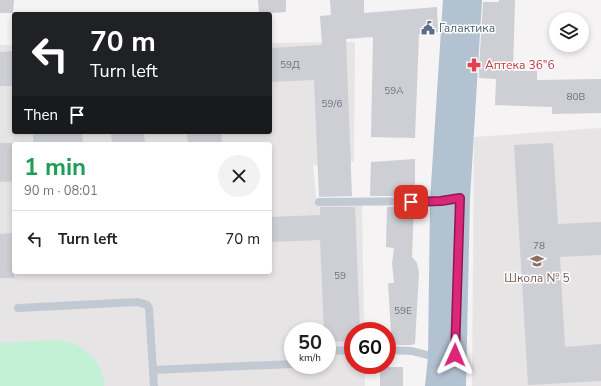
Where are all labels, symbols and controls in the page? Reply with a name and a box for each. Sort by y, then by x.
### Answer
map controls [549,12,589,52]
button: layers [549,12,589,52]
public building icon: Галактика [420,20,436,36]
place label: Галактика [439,20,495,36]
text: 70 m [90,23,156,61]
icon: left [24,28,76,80]
pharmacy icon: Аптека 36"6 [466,57,482,73]
place label: Аптека 36"6 [485,57,555,73]
house number: 59Д [280,58,300,72]
text: Turn left [90,59,158,83]
house number: 59А [384,84,404,98]
house number: 80В [567,90,586,104]
house number: 59/6 [322,97,342,111]
icon: arrive [66,104,88,126]
text: Then [24,105,58,125]
text: 1 min [24,151,86,183]
button: close [218,155,260,197]
text: 90 m · 08:01 [24,182,98,200]
pin [394,185,428,219]
icon: arrive [400,191,422,213]
icon: left [24,228,46,250]
text: Turn left [58,229,117,249]
text: 70 m [225,229,260,249]
house number: 78 [533,239,545,253]
school or university icon: Школа № 5 [529,253,545,269]
house number: 59 [334,269,346,283]
place label: Школа № 5 [504,270,570,286]
house number: 59Е [394,304,412,318]
speed limit sign: 60 [344,322,396,374]
text: 50 [298,329,322,356]
position arrow [434,334,476,376]
text: km/h [299,351,321,365]

